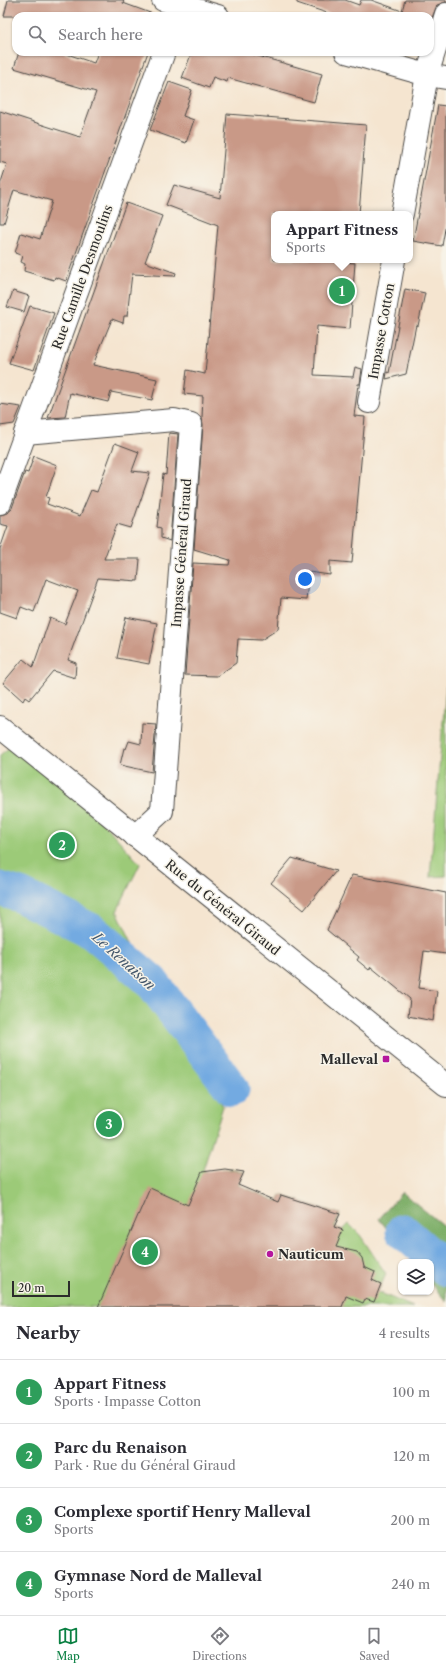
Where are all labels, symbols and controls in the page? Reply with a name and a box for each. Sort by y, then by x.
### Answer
search box [12,12,434,56]
icon: search [26,23,48,45]
text: Search here [58,25,143,44]
street label: Rue Camille Desmoulins [48,202,116,352]
popup [271,211,413,263]
text: Appart Fitness [286,220,398,239]
text: Sports [286,239,325,255]
pin: 1 [329,276,355,306]
street label: Impasse Cotton [365,282,397,380]
street label: Impasse Général Giraud [168,478,194,628]
your location [295,569,315,589]
pin: 2 [49,830,75,860]
street label: Rue du Général Giraud [162,856,284,958]
water label: Le Renaison [88,927,159,994]
place label: Malleval [320,1051,378,1067]
marker: Malleval [381,1054,391,1064]
pin: 3 [96,1109,122,1139]
pin: 4 [132,1237,158,1267]
place label: Nauticum [278,1246,344,1262]
marker: Nauticum [265,1249,275,1259]
map controls [398,1259,434,1295]
button: layers [398,1259,434,1295]
scale bar [12,1279,70,1298]
text: 20 m [18,1281,44,1295]
text: Nearby [16,1323,80,1343]
text: 4 results [379,1325,430,1341]
text: Appart Fitness [54,1374,166,1393]
text: 1 [26,1384,32,1400]
text: 100 m [392,1384,430,1400]
text: Sports · Impasse Cotton [54,1393,201,1409]
text: Parc du Renaison [54,1438,187,1457]
text: 2 [25,1448,33,1464]
text: 120 m [393,1448,430,1464]
text: Park · Rue du Général Giraud [54,1457,236,1473]
text: Complexe sportif Henry Malleval [54,1502,311,1521]
text: 3 [25,1512,33,1528]
text: 200 m [390,1512,430,1528]
text: Sports [54,1521,93,1537]
text: Gymnase Nord de Malleval [54,1566,262,1585]
text: 4 [25,1576,33,1592]
text: 240 m [391,1576,430,1592]
text: Sports [54,1585,93,1601]
tab: Map [56,1625,80,1663]
tab: Directions [192,1625,247,1663]
tab: Saved [359,1625,390,1663]

